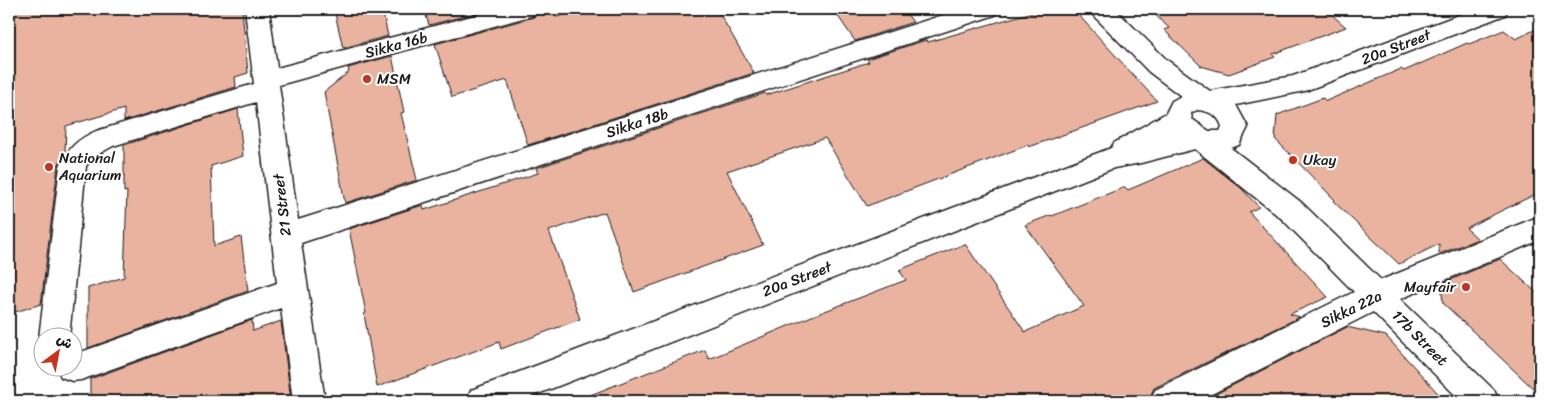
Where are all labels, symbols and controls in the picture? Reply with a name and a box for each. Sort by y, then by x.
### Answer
street label: 20a Street [1357,22,1435,72]
street label: Sikka 16b [362,24,430,66]
place label: MSM [377,66,411,92]
marker: MSM [361,73,373,85]
street label: Sikka 18b [602,101,672,145]
place label: National Aquarium [58,145,122,188]
place label: Ukay [1303,147,1336,173]
marker: Ukay [1287,154,1299,166]
marker: National Aquarium [43,161,55,173]
street label: 21 Street [265,171,299,238]
street label: 20a Street [758,254,836,304]
place label: Mayfair [1404,274,1457,300]
marker: Mayfair [1460,281,1472,293]
street label: Sikka 22a [1316,283,1387,335]
street label: 17b Street [1386,304,1455,373]
text: ش [51,327,78,356]
north arrow [32,328,82,378]

